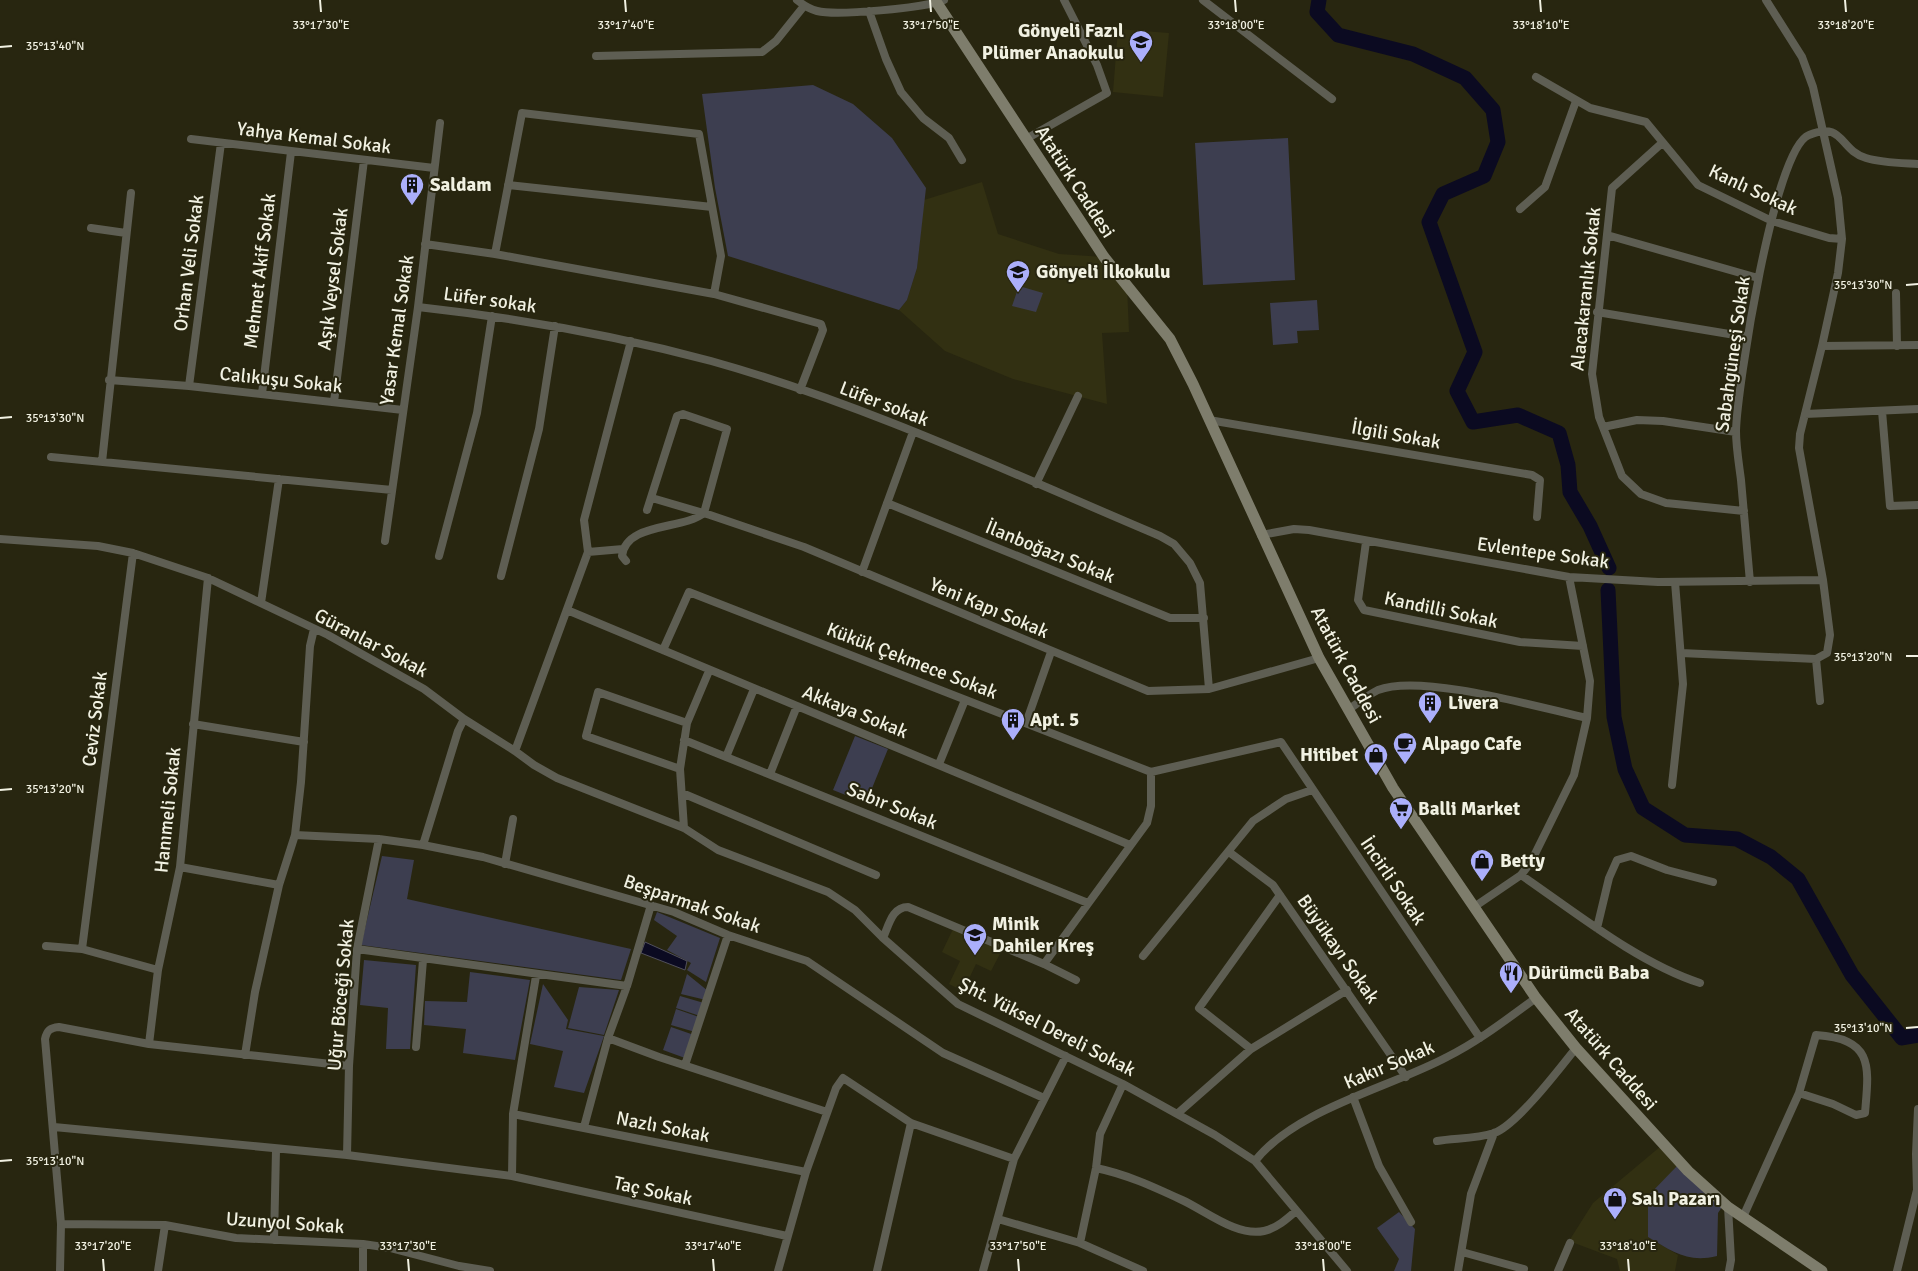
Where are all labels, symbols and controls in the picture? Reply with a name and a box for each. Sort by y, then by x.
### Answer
text: 33°17'30"E [292,18,350,33]
text: 33°17'40"E [597,18,655,33]
text: 33°17'50"E [902,18,960,33]
text: 33°18'00"E [1207,18,1265,33]
text: 33°18'10"E [1512,18,1570,33]
text: 33°18'20"E [1817,18,1875,33]
place label: Gönyeli Fazıl Plümer Anaokulu [982,19,1124,65]
school or university icon: Gönyeli Fazıl Plümer Anaokulu [1128,29,1154,63]
text: 35°13'40"N [26,39,84,54]
street label: Yahya Kemal Sokak [236,117,393,159]
street label: Atatürk Caddesi [1030,121,1120,243]
street label: Kanlı Sokak [1705,159,1802,221]
building icon: Saldam [399,172,425,206]
place label: Saldam [430,173,492,197]
street label: Mehmet Akif Sokak [239,191,281,350]
street label: Orhan Veli Sokak [169,193,209,333]
street label: Alacakaranlık Sokak [1565,205,1607,372]
street label: Aşık Veysel Sokak [312,206,354,352]
street label: Yasar Kemal Sokak [375,253,419,407]
school or university icon: Gönyeli İlkokulu [1005,259,1031,293]
place label: Gönyeli İlkokulu [1036,260,1170,284]
street label: Sabahgüneşi Sokak [1710,274,1756,434]
text: 35°13'30"N [1834,278,1892,293]
street label: Lüfer sokak [442,282,538,318]
street label: Calıkuşu Sokak [218,362,344,398]
street label: Lüfer sokak [836,376,932,432]
text: 35°13'30"N [26,411,84,426]
street label: İlgili Sokak [1350,415,1443,455]
street label: İlanboğazı Sokak [982,515,1119,589]
street label: Evlentepe Sokak [1475,532,1611,574]
street label: Yeni Kapı Sokak [926,572,1053,644]
street label: Kandilli Sokak [1382,586,1501,634]
street label: Atatürk Caddesi [1305,602,1387,728]
street label: Güranlar Sokak [310,603,432,683]
street label: Kükük Çekmece Sokak [823,617,1001,705]
text: 35°13'20"N [1834,650,1892,665]
street label: Ceviz Sokak [77,669,113,768]
street label: Akkaya Sokak [799,680,912,744]
building icon: Livera [1417,690,1443,724]
place label: Livera [1448,691,1499,715]
building icon: Apt. 5 [1000,707,1026,741]
place label: Apt. 5 [1030,708,1079,732]
cafe icon: Alpago Cafe [1392,731,1418,765]
place label: Alpago Cafe [1422,732,1522,756]
shop icon: Hitibet [1363,742,1389,776]
place label: Hitibet [1300,743,1358,767]
street label: Hanımeli Sokak [149,745,187,874]
street label: Sabır Sokak [843,777,941,835]
text: 35°13'20"N [26,782,84,797]
supermarket icon: Balli Market [1388,796,1414,830]
place label: Balli Market [1418,797,1520,821]
street label: İncirli Sokak [1355,832,1431,930]
shop icon: Betty [1469,848,1495,882]
place label: Betty [1500,849,1546,873]
street label: Beşparmak Sokak [620,869,764,939]
street label: Büyükayı Sokak [1292,890,1385,1009]
place label: Minik Dahiler Kreş [992,912,1094,958]
street label: Uğur Böceği Sokak [322,918,360,1072]
school or university icon: Minik Dahiler Kreş [962,922,988,956]
restaurant icon: Dürümcü Baba [1498,960,1524,994]
place label: Dürümcü Baba [1528,961,1650,985]
street label: Şht. Yüksel Dereli Sokak [955,972,1140,1082]
street label: Atatürk Caddesi [1560,1002,1662,1116]
text: 35°13'10"N [1834,1021,1892,1036]
street label: Kakır Sokak [1340,1035,1438,1095]
street label: Nazlı Sokak [614,1106,712,1148]
text: 35°13'10"N [26,1154,84,1169]
street label: Taç Sokak [611,1171,695,1211]
shop icon: Salı Pazarı [1602,1186,1628,1220]
place label: Salı Pazarı [1632,1187,1720,1211]
street label: Uzunyol Sokak [225,1207,345,1239]
text: 33°17'20"E [74,1239,132,1254]
text: 33°17'30"E [379,1239,437,1254]
text: 33°17'40"E [684,1239,742,1254]
text: 33°17'50"E [989,1239,1047,1254]
text: 33°18'00"E [1294,1239,1352,1254]
text: 33°18'10"E [1599,1239,1657,1254]

